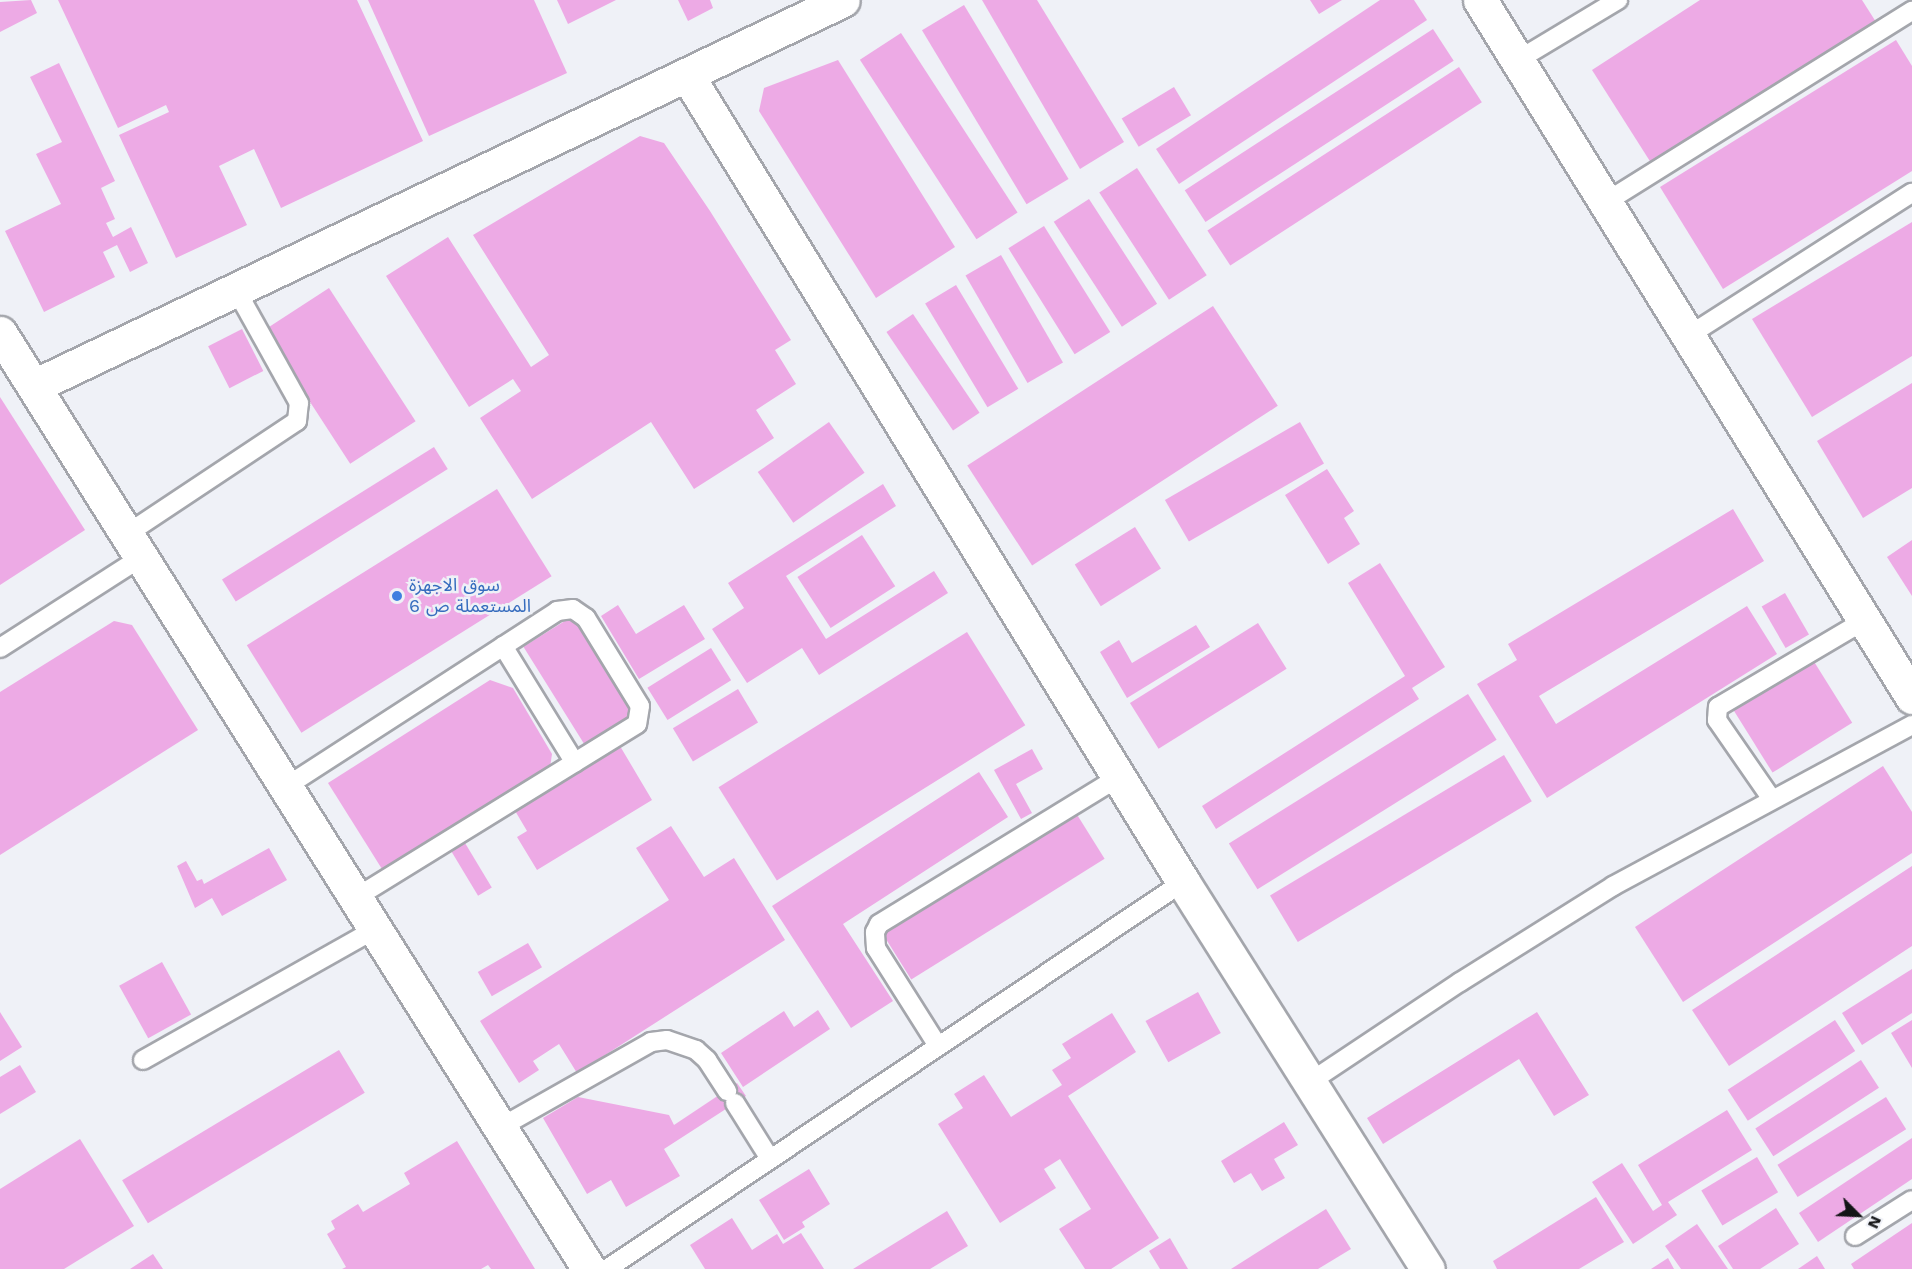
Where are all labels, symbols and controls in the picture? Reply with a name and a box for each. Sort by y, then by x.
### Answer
place label: سوق الاجهزة المستعملة ص 6 [409,575,531,618]
marker: سوق الاجهزة المستعملة ص 6 [390,589,404,603]
north arrow [1828,1185,1888,1245]
text: N [1864,1213,1886,1232]

